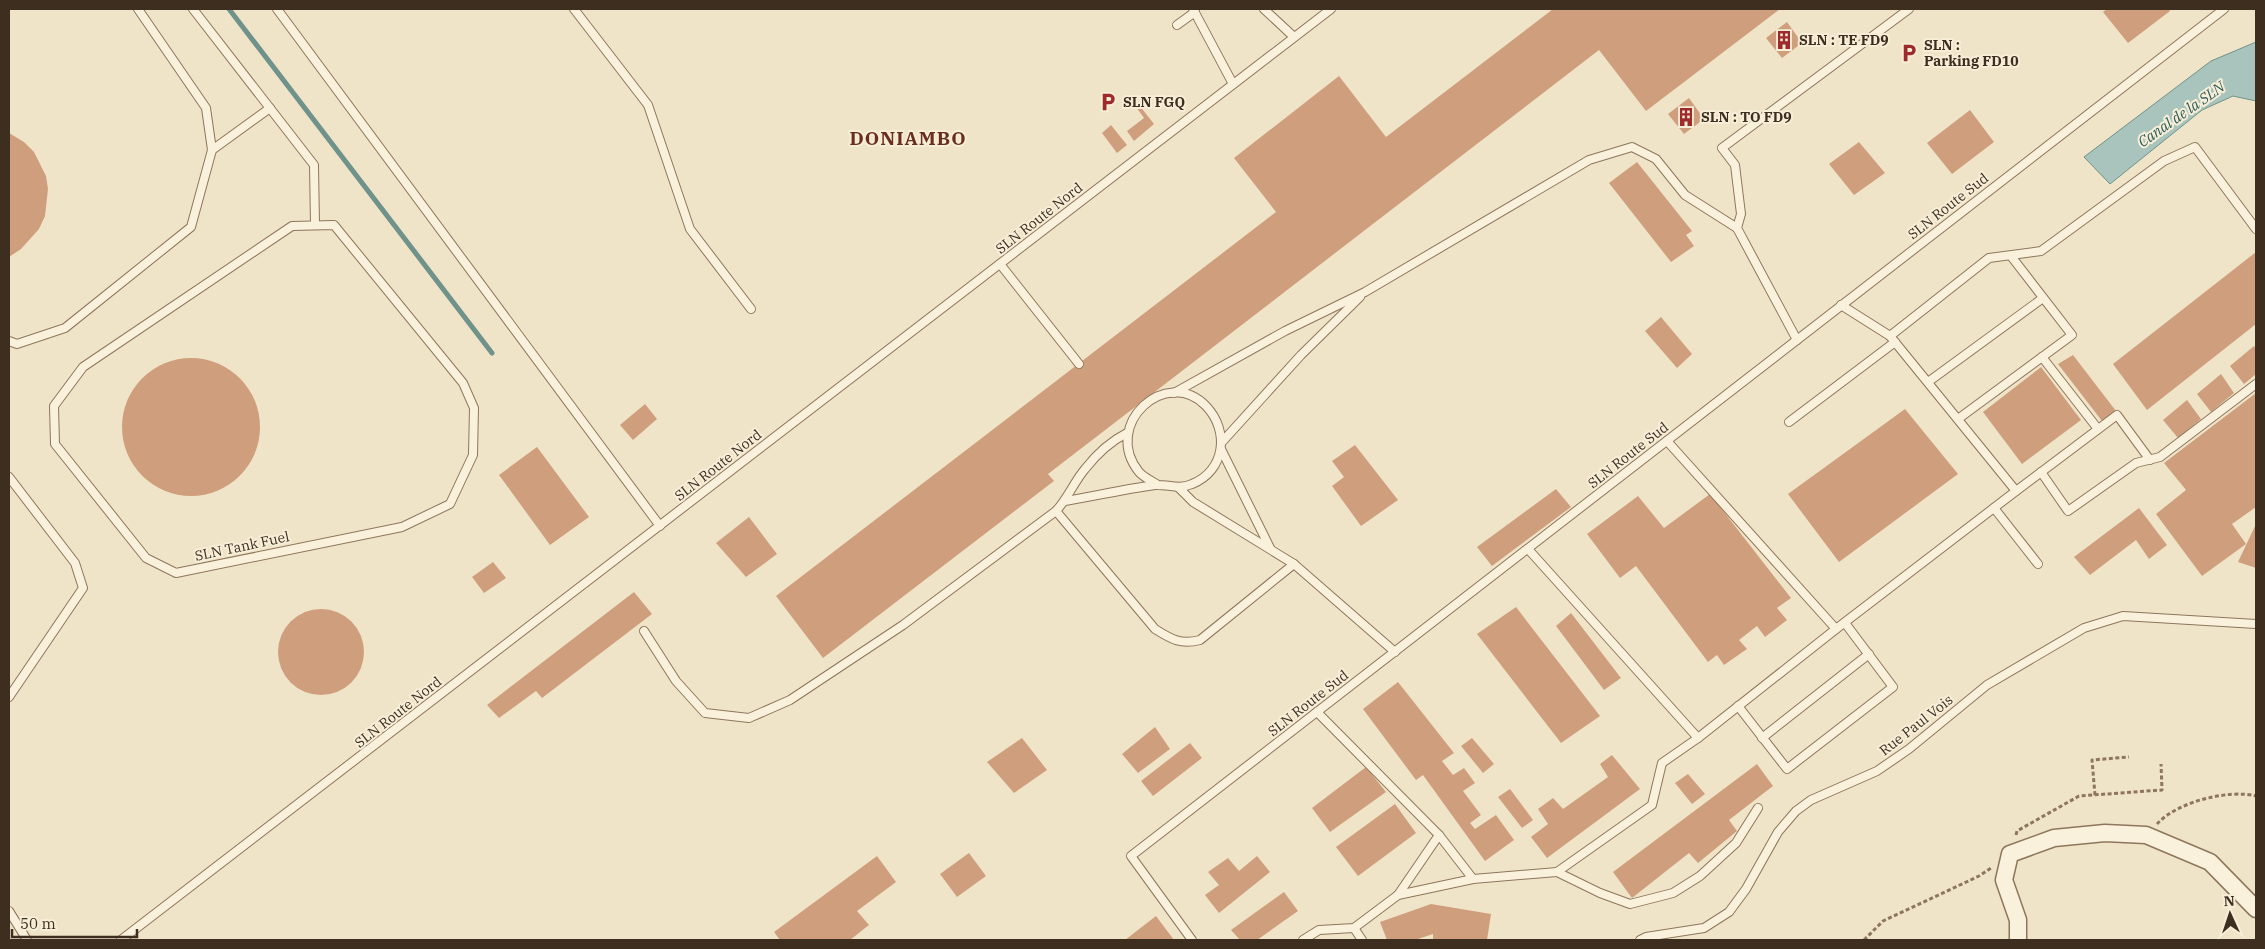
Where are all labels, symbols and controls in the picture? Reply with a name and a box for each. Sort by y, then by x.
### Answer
building icon: SLN : TE FD9 [1773,29,1795,51]
place label: SLN : TE FD9 [1799,31,1889,49]
place label: SLN : Parking FD10 [1924,36,2019,70]
parking icon: SLN : Parking FD10 [1898,42,1920,64]
water label: Canal de la SLN [2134,76,2229,151]
parking icon: SLN FGQ [1097,91,1119,113]
place label: SLN FGQ [1123,93,1185,111]
building icon: SLN : TO FD9 [1675,106,1697,128]
place label: SLN : TO FD9 [1701,108,1792,126]
district label: DONIAMBO [849,126,967,150]
street label: SLN Route Sud [1904,169,1992,243]
street label: SLN Route Nord [992,178,1087,258]
street label: SLN Route Sud [1584,418,1672,492]
street label: SLN Route Nord [671,425,766,505]
street label: SLN Tank Fuel [193,527,291,565]
street label: SLN Route Sud [1264,666,1352,740]
street label: SLN Route Nord [351,672,446,752]
street label: Rue Paul Vois [1876,691,1957,759]
north arrow [2205,889,2255,939]
text: N [2223,892,2235,910]
scale bar [12,906,138,938]
text: 50 m [20,914,56,933]

